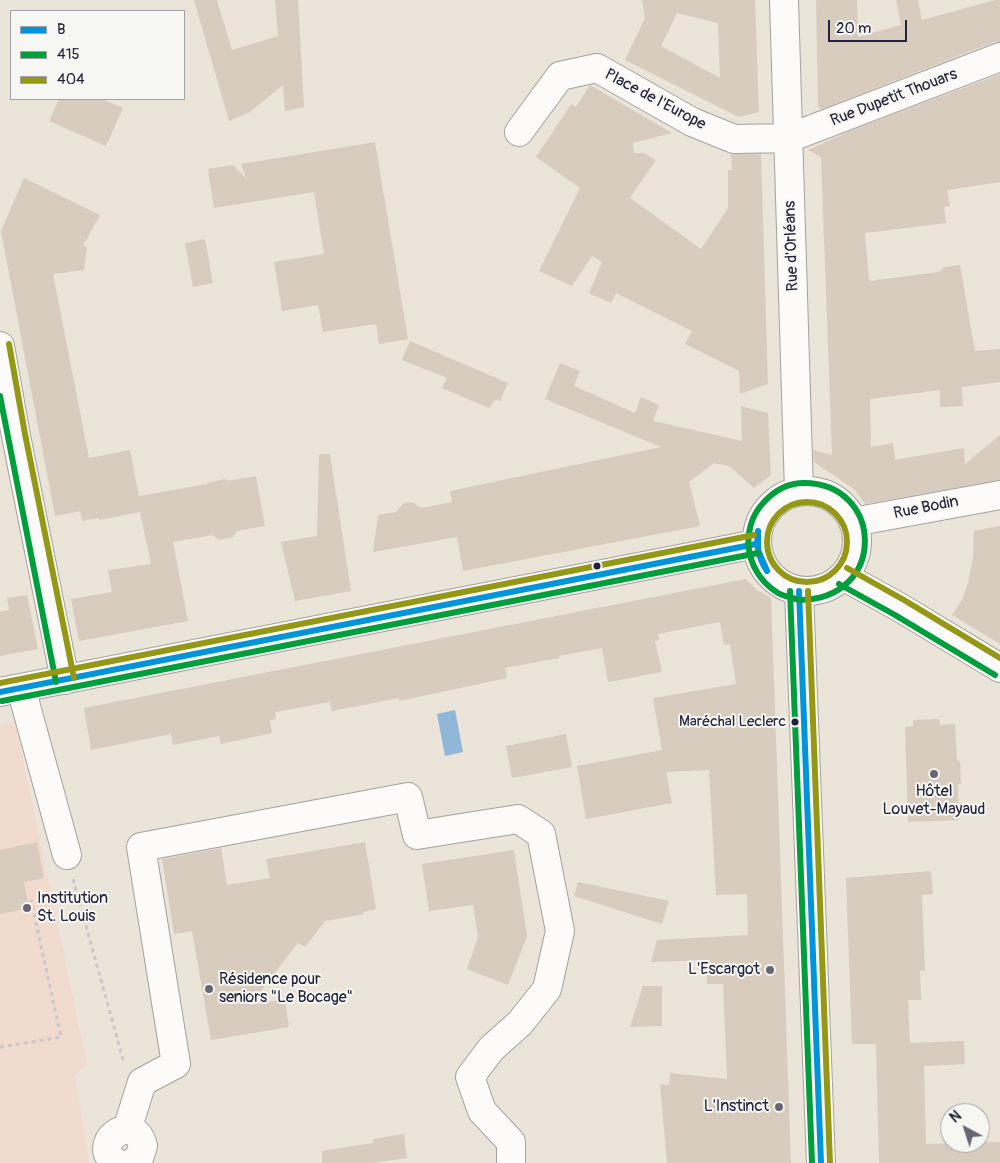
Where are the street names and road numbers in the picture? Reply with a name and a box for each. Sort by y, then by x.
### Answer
street label: Place de l'Europe [601,65,709,135]
street label: Rue Dupetit Thouars [828,65,960,131]
street label: Rue d'Orléans [781,200,803,292]
street label: Rue Bodin [892,492,960,524]

